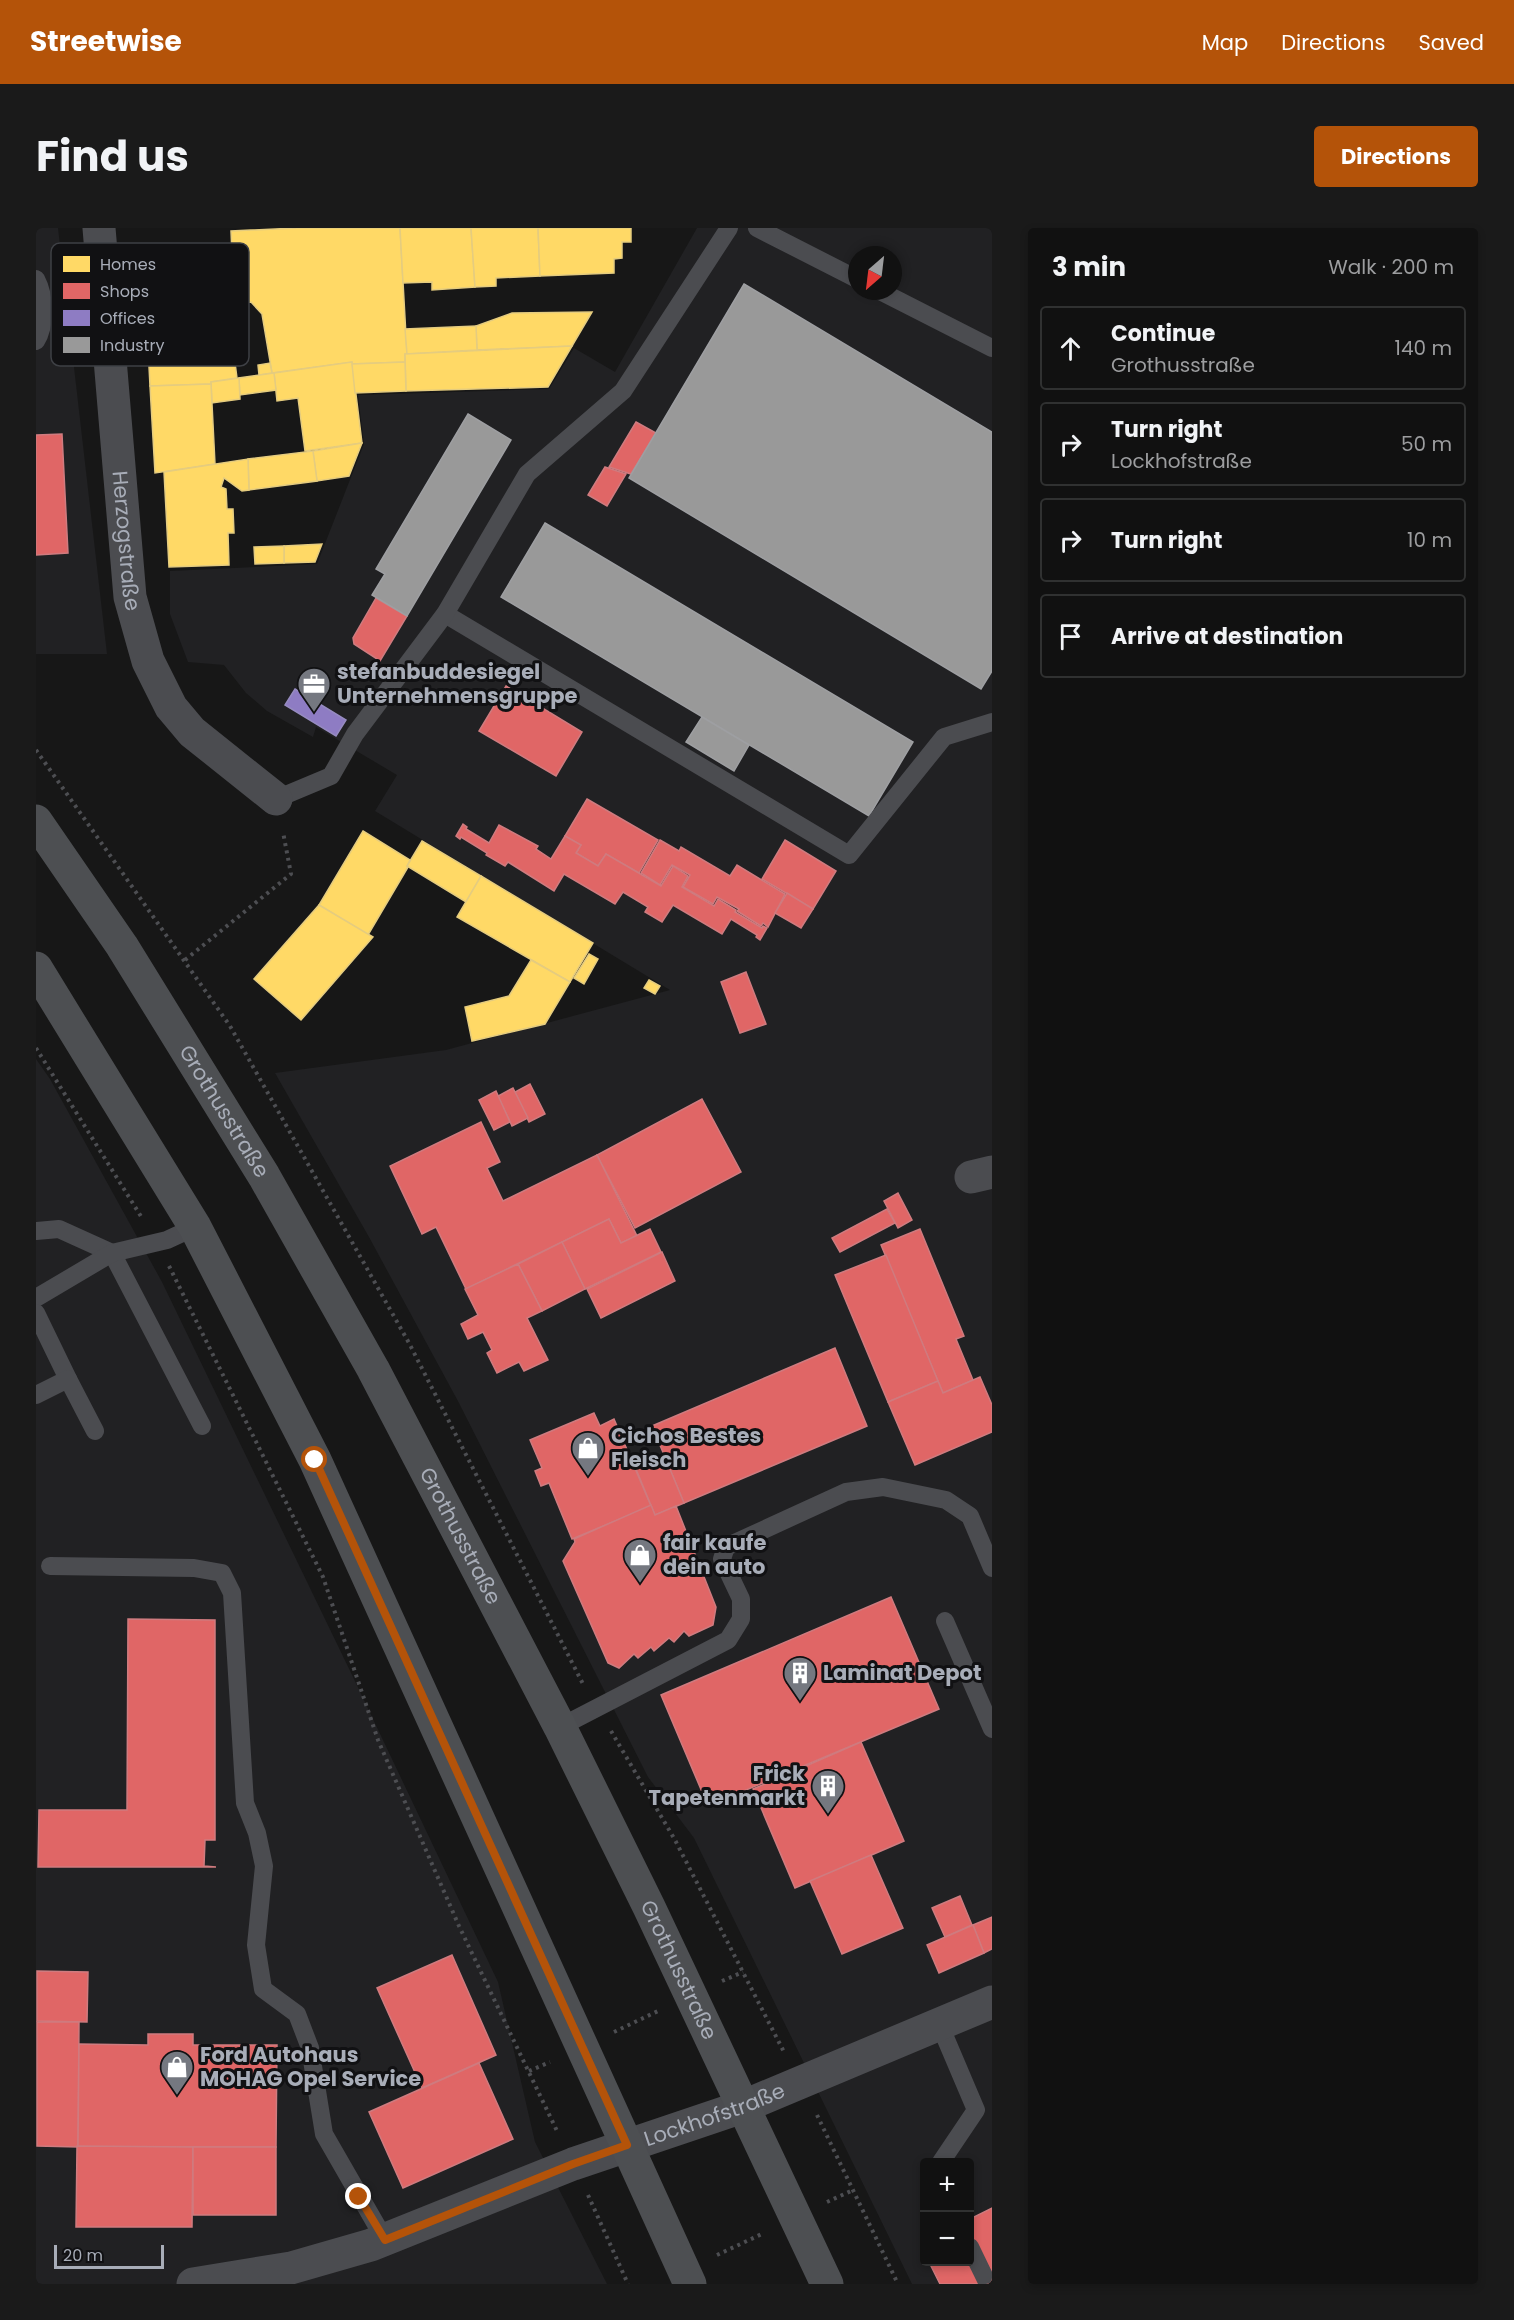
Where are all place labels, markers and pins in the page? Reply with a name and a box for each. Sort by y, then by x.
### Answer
place label: stefanbuddesiegel Unternehmensgruppe [337,657,578,710]
office icon: stefanbuddesiegel Unternehmensgruppe [296,666,332,713]
place label: Cichos Bestes Fleisch [611,1421,761,1474]
shop icon: Cichos Bestes Fleisch [570,1430,606,1477]
place label: fair kaufe dein auto [663,1528,766,1581]
shop icon: fair kaufe dein auto [622,1537,658,1584]
building icon: Laminat Depot [782,1655,818,1702]
place label: Laminat Depot [823,1658,981,1687]
place label: Frick Tapetenmarkt [649,1759,805,1812]
building icon: Frick Tapetenmarkt [810,1768,846,1815]
place label: Ford Autohaus MOHAG Opel Service [200,2040,421,2093]
shop icon: Ford Autohaus MOHAG Opel Service [159,2049,195,2096]

